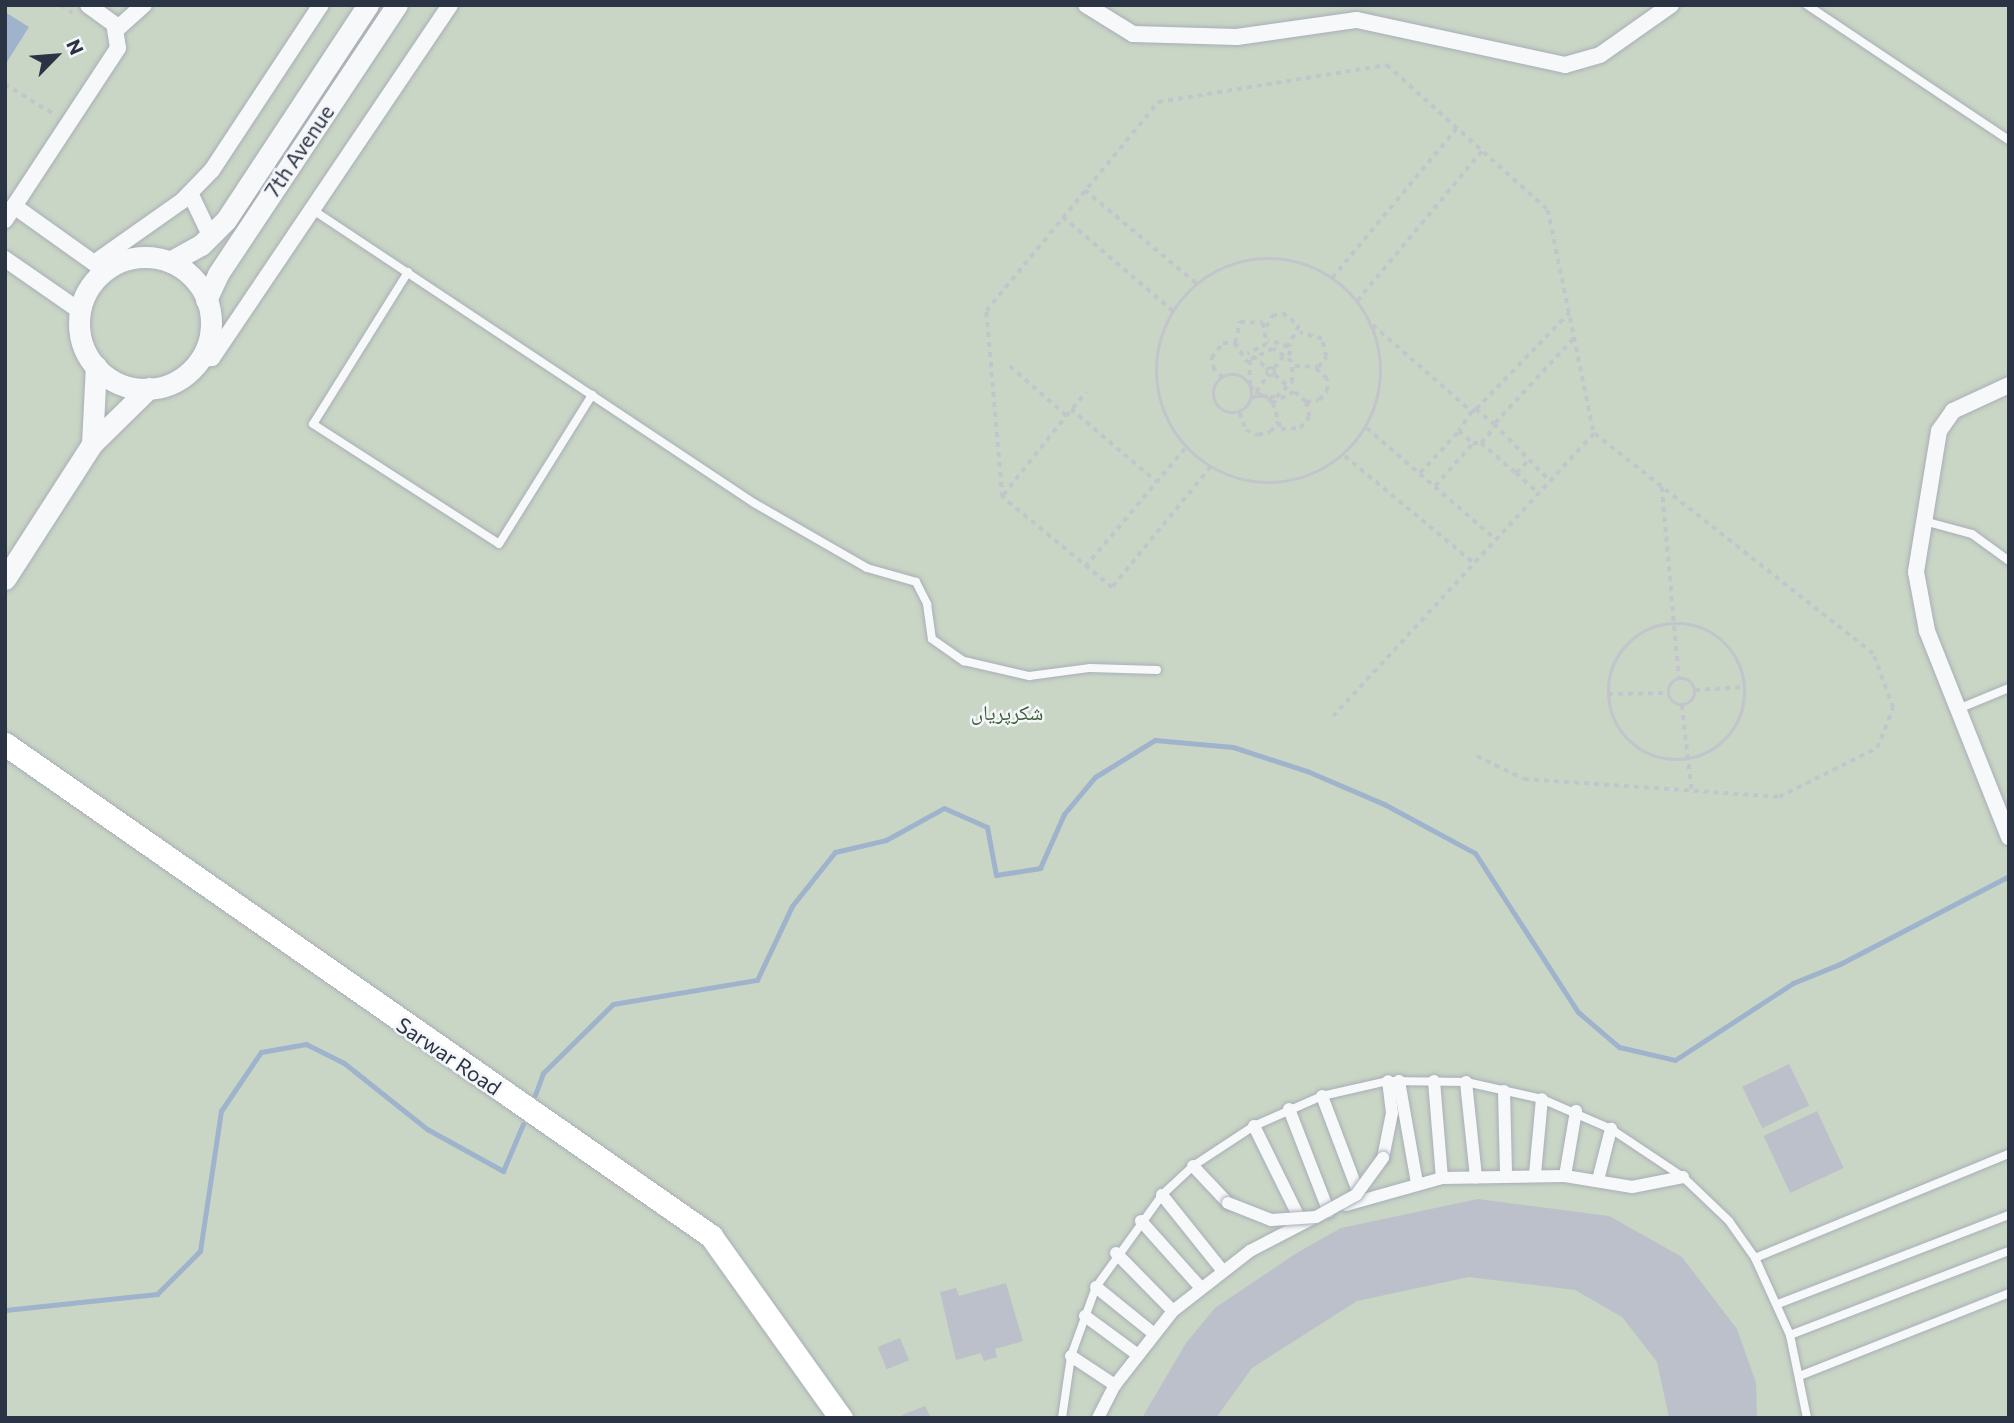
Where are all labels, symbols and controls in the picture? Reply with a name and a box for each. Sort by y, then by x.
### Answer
north arrow [21,21,91,91]
text: N [62,36,89,58]
street label: 7th Avenue [259,100,339,202]
park label: شکرپریاں [971,699,1043,725]
street label: Sarwar Road [392,1012,506,1100]

